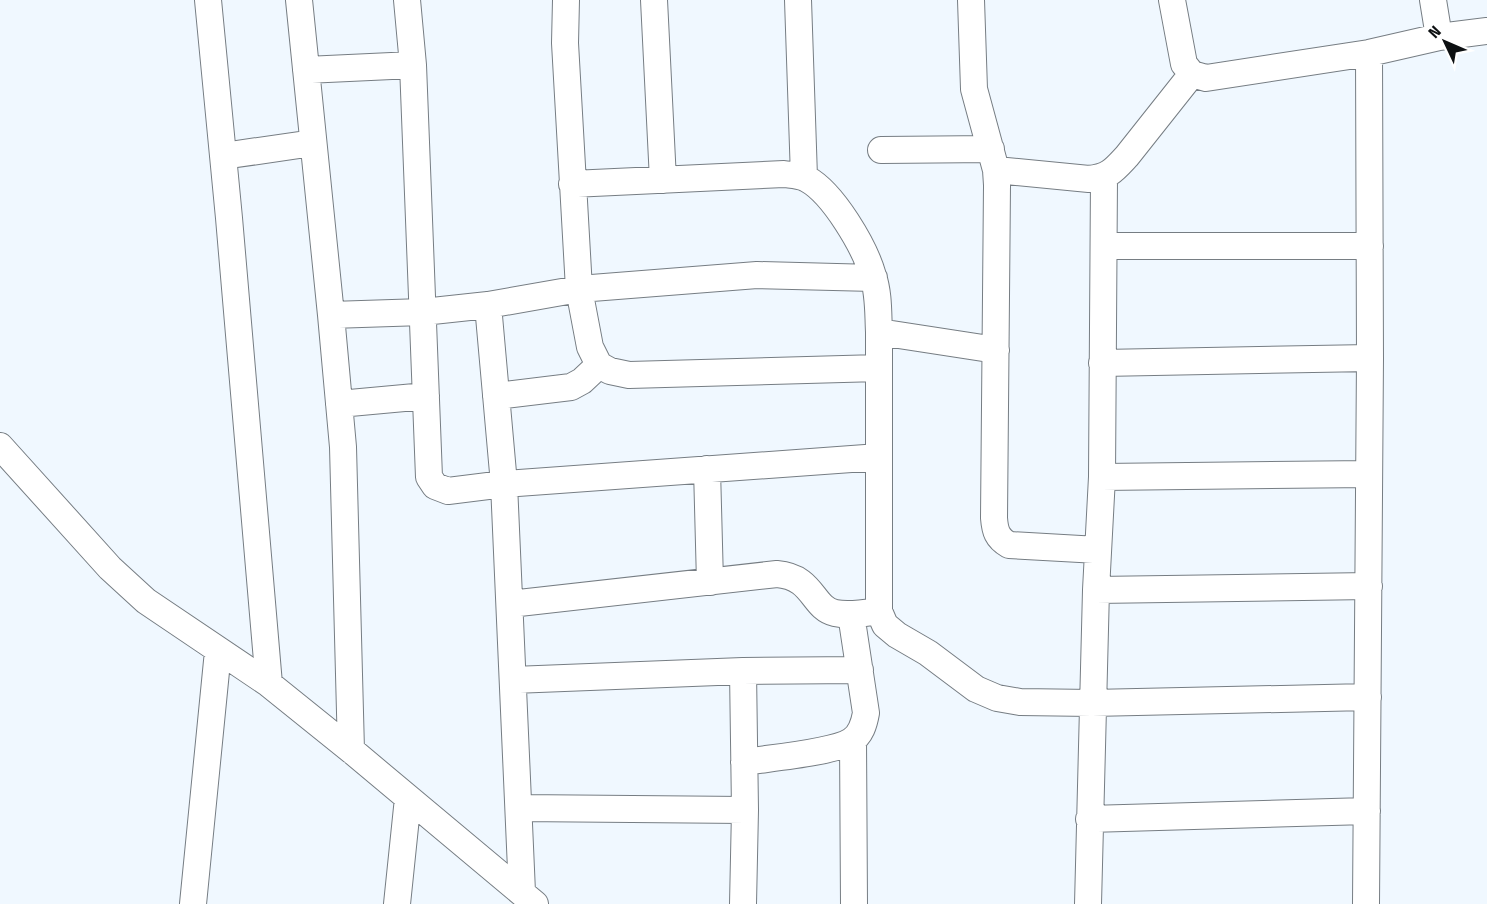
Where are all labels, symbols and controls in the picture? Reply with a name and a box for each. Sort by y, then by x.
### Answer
north arrow [1415,12,1475,72]
text: N [1424,22,1445,42]

